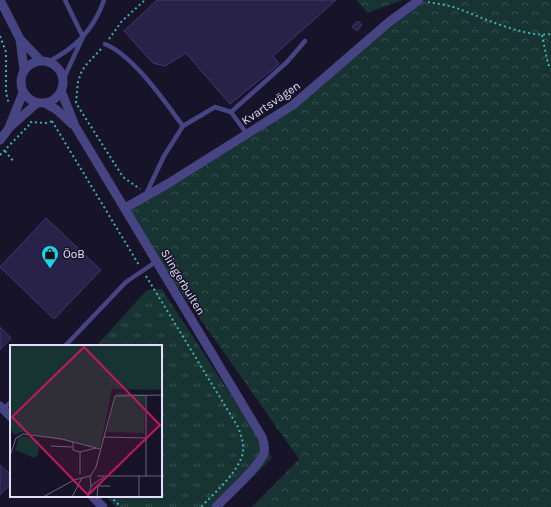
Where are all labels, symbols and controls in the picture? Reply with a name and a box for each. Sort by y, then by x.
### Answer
street label: Kvartsvägen [239,78,303,128]
shop icon: ÖoB [40,244,60,269]
place label: ÖoB [63,247,85,261]
street label: Slingerbulten [158,247,208,317]
inset map [10,345,162,497]

